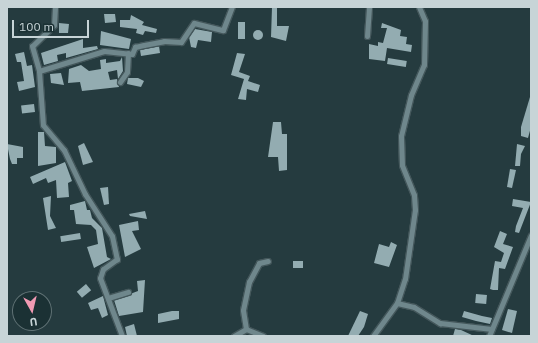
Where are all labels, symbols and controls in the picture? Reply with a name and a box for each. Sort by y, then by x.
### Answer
scale bar [14,12,91,38]
text: 100 m [19,19,54,34]
north arrow [12,291,52,331]
text: U [29,314,38,329]

